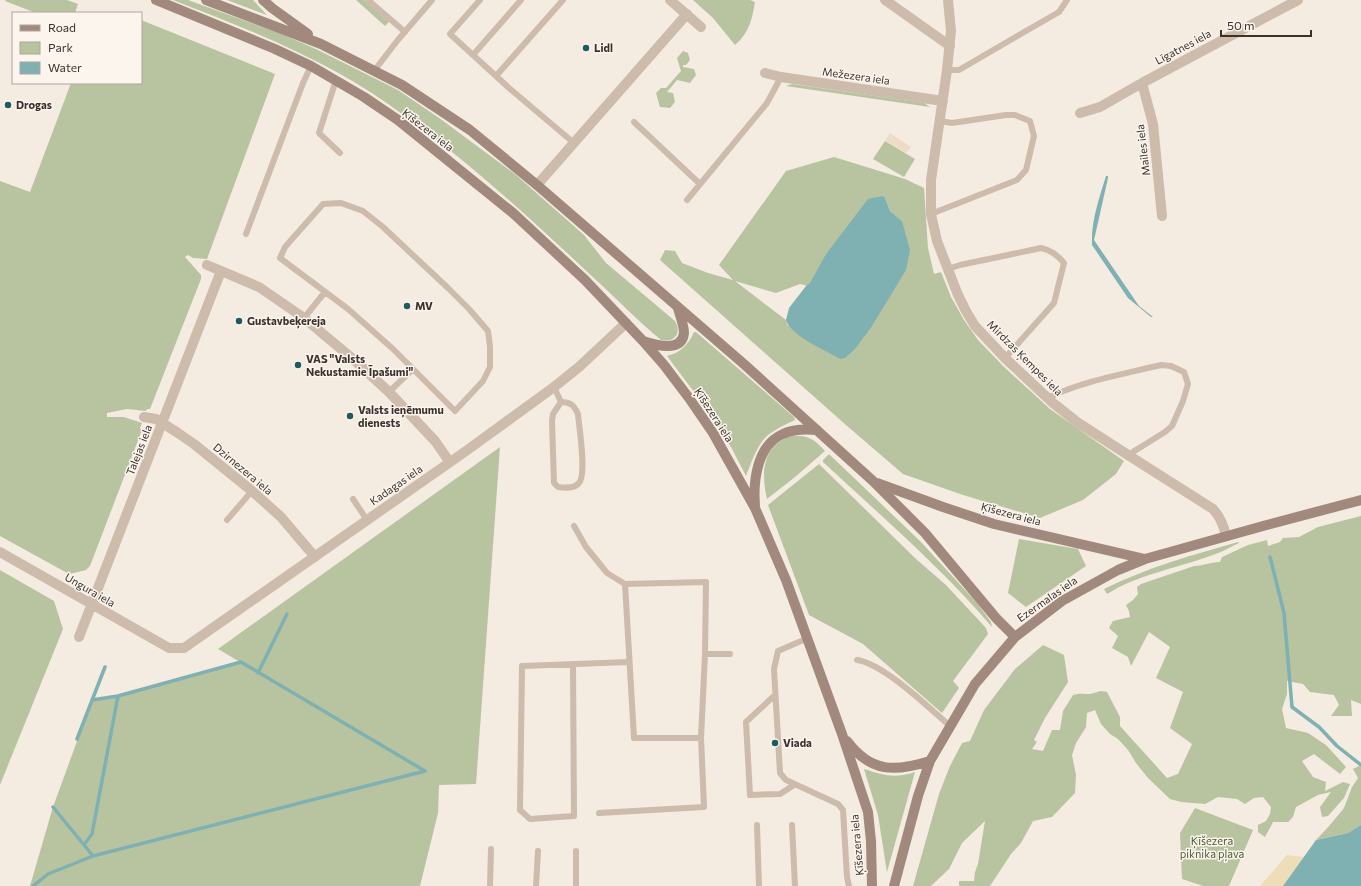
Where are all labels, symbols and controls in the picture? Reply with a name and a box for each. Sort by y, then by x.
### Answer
legend [12,12,142,84]
scale bar [1221,12,1311,38]
text: 50 m [1227,18,1255,32]
text: Road [48,20,76,34]
street label: Līgatnes iela [1152,26,1213,67]
text: Park [48,40,74,54]
place label: Lidl [594,41,613,54]
marker: Lidl [581,43,591,53]
text: Water [48,60,82,74]
street label: Mežezera iela [821,64,891,87]
place label: Drogas [16,98,52,111]
marker: Drogas [3,100,13,110]
street label: Ķīšezera iela [399,106,457,155]
street label: Mailes iela [1133,124,1152,177]
place label: MV [415,299,433,312]
marker: MV [402,301,412,311]
place label: Gustavbeķereja [247,314,326,329]
marker: Gustavbeķereja [234,316,244,326]
street label: Mirdzas Ķempes iela [984,317,1066,399]
place label: VAS "Valsts Nekustamie Īpašumi" [306,352,414,378]
marker: VAS "Valsts Nekustamie Īpašumi" [293,360,303,370]
street label: Ķīšezera iela [691,385,737,445]
place label: Valsts ieņēmumu dienests [358,403,444,429]
marker: Valsts ieņēmumu dienests [345,411,355,421]
street label: Talejas iela [123,423,154,477]
street label: Dzirnezera iela [211,440,276,497]
street label: Kadagas iela [367,462,424,507]
street label: Ķīšezera iela [979,499,1043,530]
street label: Ungura iela [63,570,118,609]
street label: Ezermalas iela [1014,573,1079,624]
place label: Viada [783,736,812,749]
marker: Viada [770,738,780,748]
street label: Ķīšezera iela [847,814,868,876]
park label: Ķīšezera piknika pļava [1180,834,1244,862]

